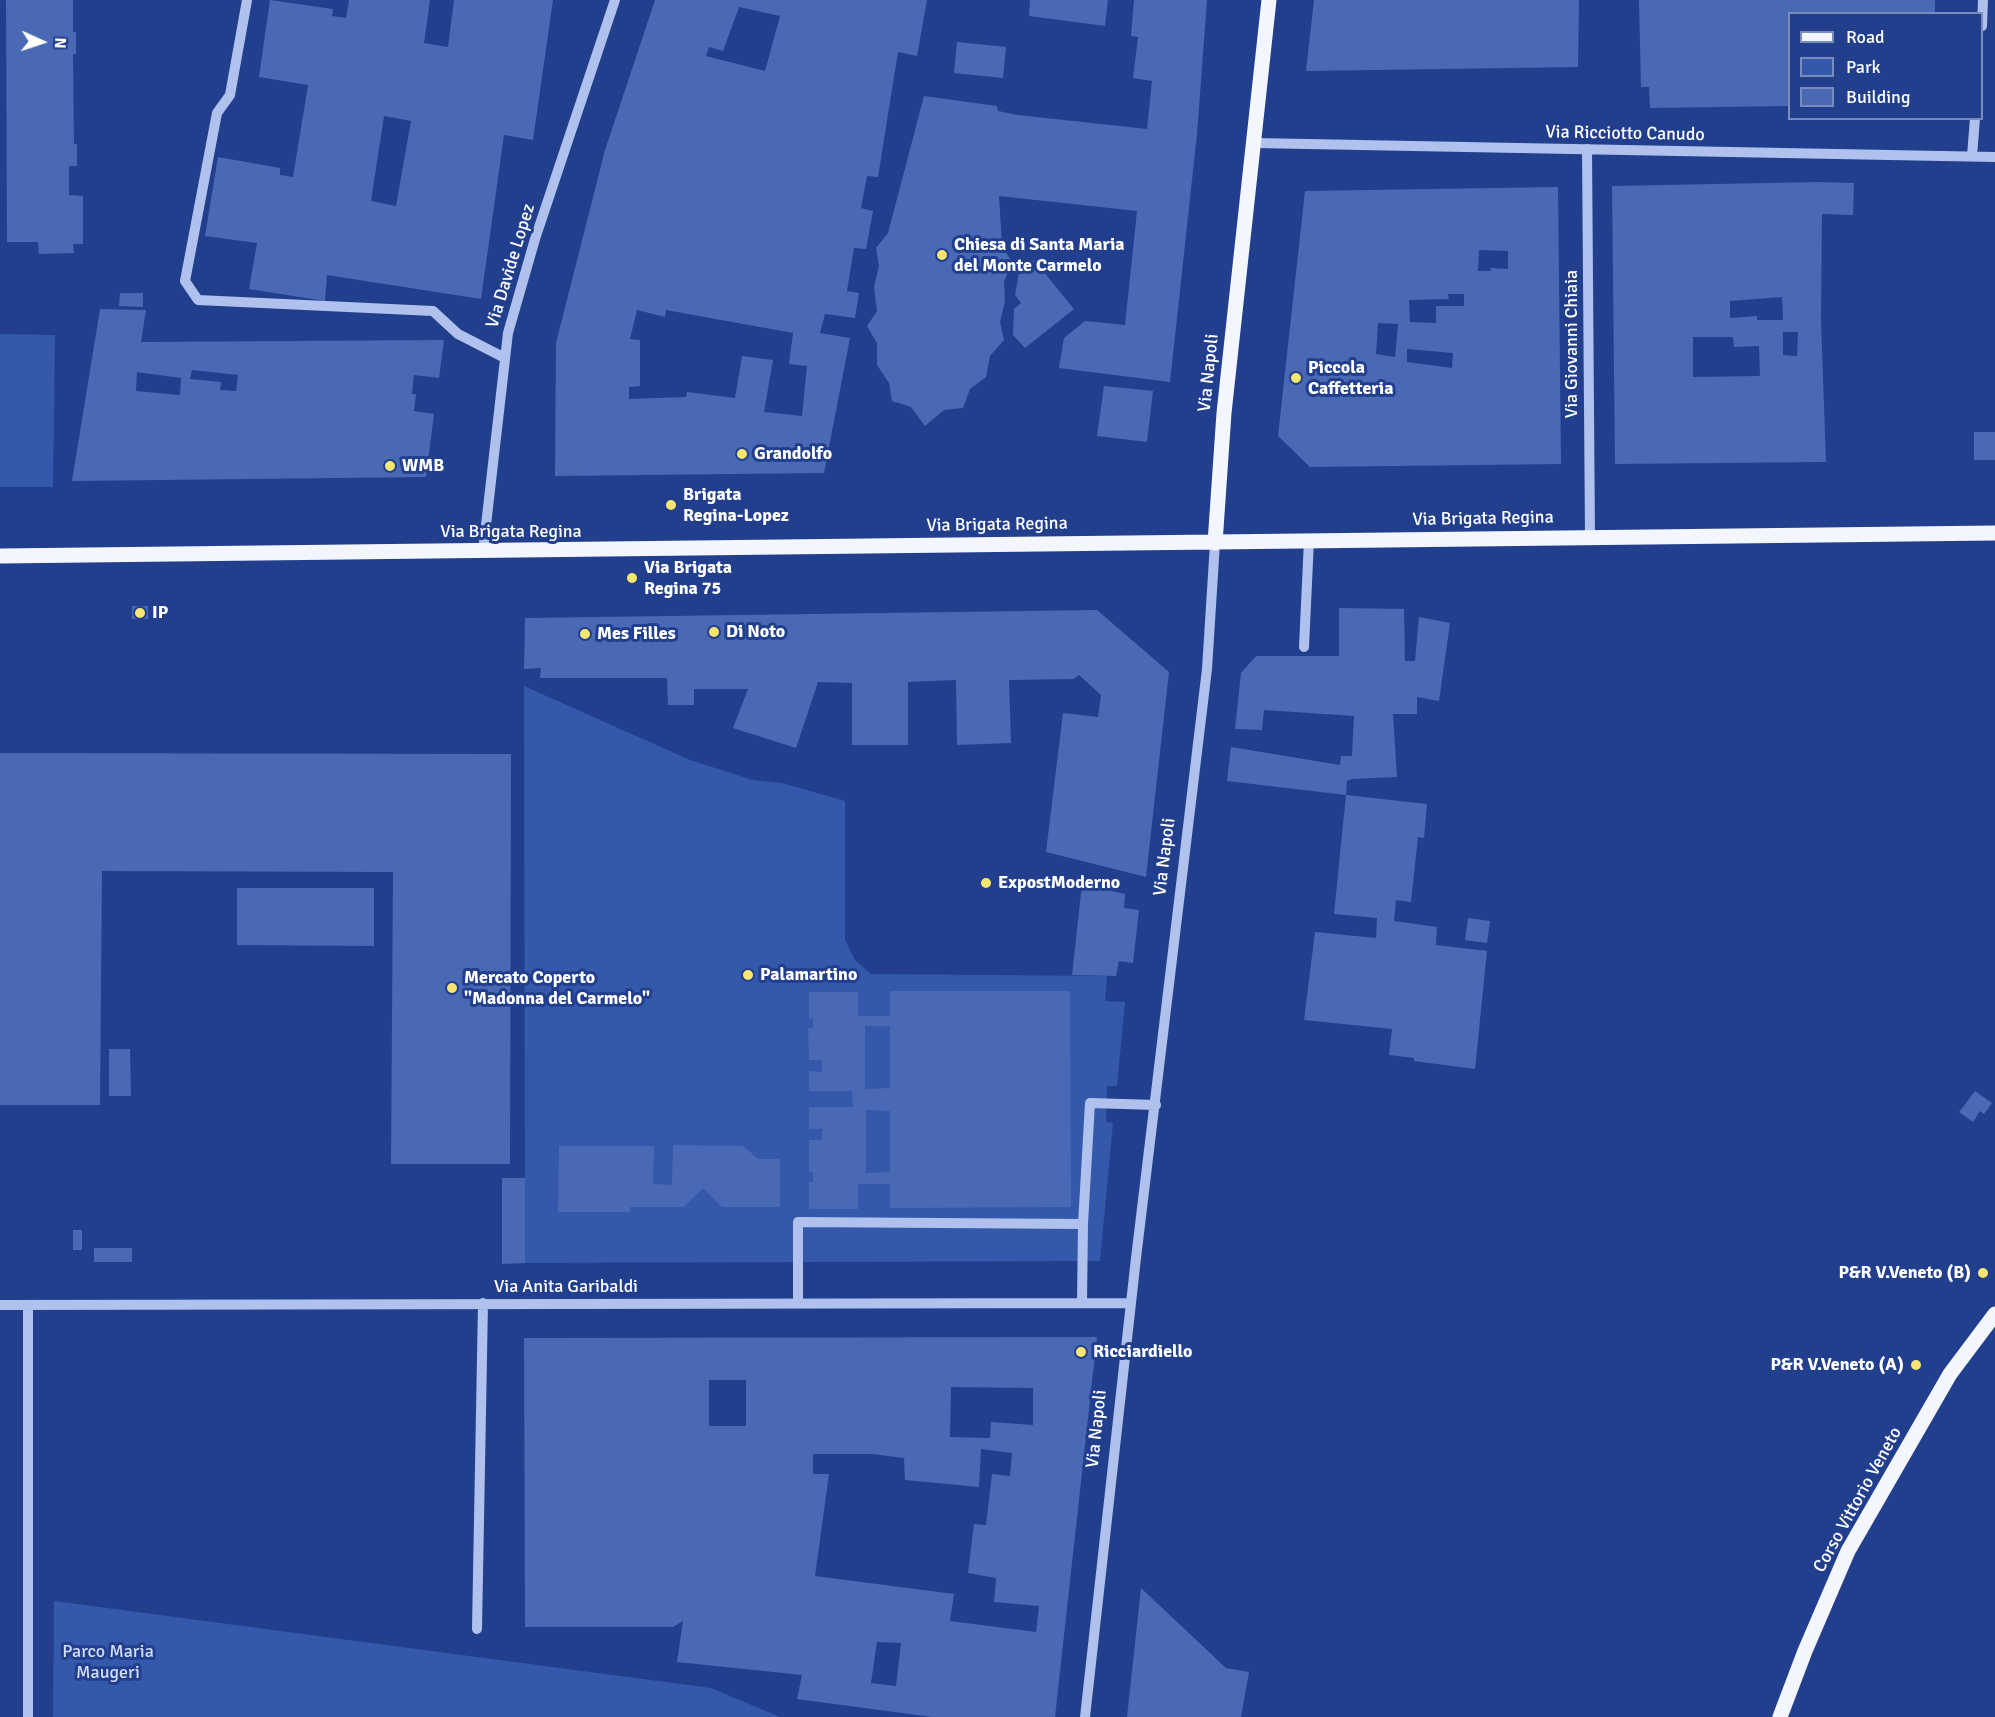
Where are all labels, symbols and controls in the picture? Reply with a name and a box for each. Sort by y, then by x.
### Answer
north arrow [12,12,72,72]
legend [1788,12,1983,120]
text: Road [1846,26,1885,48]
text: N [50,37,70,49]
text: Park [1846,56,1881,78]
text: Building [1846,86,1910,108]
street label: Via Ricciotto Canudo [1545,122,1705,146]
street label: Via Davide Lopez [482,201,540,331]
place label: Chiesa di Santa Maria del Monte Carmelo [954,234,1125,276]
marker: Chiesa di Santa Maria del Monte Carmelo [935,248,949,262]
street label: Via Giovanni Chiaia [1561,270,1583,418]
street label: Via Napoli [1194,333,1224,413]
place label: Piccola Caffetteria [1308,357,1393,400]
marker: Piccola Caffetteria [1289,371,1303,385]
place label: Grandolfo [754,443,832,465]
marker: Grandolfo [735,447,749,461]
place label: WMB [402,455,444,477]
marker: WMB [383,459,397,473]
place label: Brigata Regina-Lopez [683,484,789,526]
marker: Brigata Regina-Lopez [664,498,678,512]
street label: Via Brigata Regina [1412,507,1554,531]
street label: Via Brigata Regina [926,513,1068,537]
street label: Via Brigata Regina [440,521,582,543]
place label: Via Brigata Regina 75 [644,557,732,600]
marker: Via Brigata Regina 75 [625,571,639,585]
place label: IP [152,602,168,624]
marker: IP [133,606,147,620]
place label: Di Noto [726,621,785,643]
place label: Mes Filles [597,623,676,645]
marker: Di Noto [707,625,721,639]
marker: Mes Filles [578,627,592,641]
street label: Via Napoli [1149,817,1181,897]
place label: ExpostModerno [998,872,1120,894]
marker: ExpostModerno [979,876,993,890]
place label: Palamartino [760,964,857,986]
place label: Mercato Coperto "Madonna del Carmelo" [464,967,650,1010]
marker: Palamartino [741,968,755,982]
marker: Mercato Coperto "Madonna del Carmelo" [445,981,459,995]
place label: P&R V.Veneto (B) [1838,1262,1971,1284]
marker: P&R V.Veneto (B) [1976,1266,1990,1280]
street label: Via Anita Garibaldi [494,1276,638,1298]
place label: Ricciardiello [1093,1341,1192,1363]
marker: Ricciardiello [1074,1345,1088,1359]
place label: P&R V.Veneto (A) [1770,1354,1904,1376]
marker: P&R V.Veneto (A) [1909,1358,1923,1372]
street label: Via Napoli [1082,1389,1112,1469]
street label: Corso Vittorio Veneto [1809,1424,1907,1576]
park label: Parco Maria Maugeri [62,1641,154,1684]

